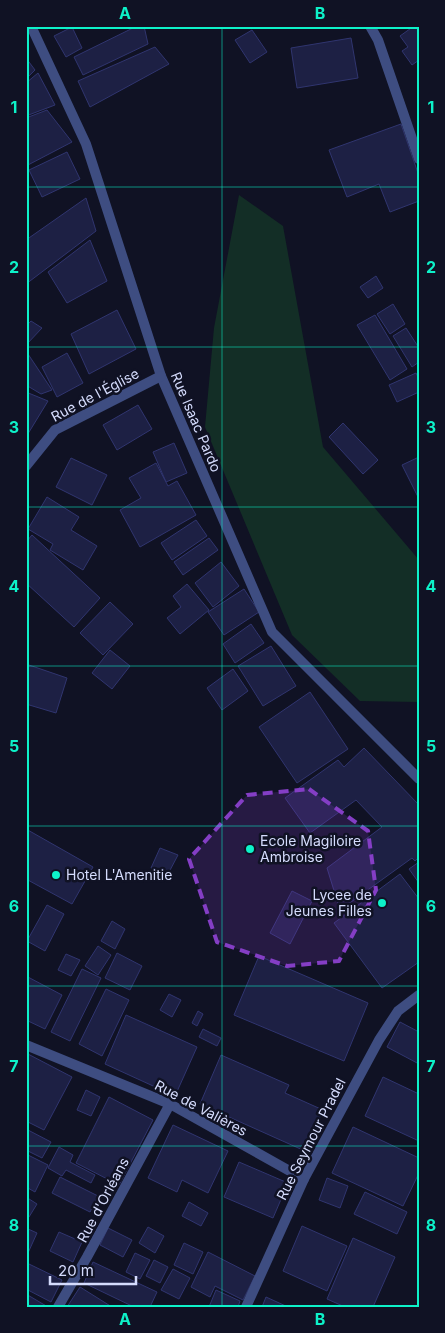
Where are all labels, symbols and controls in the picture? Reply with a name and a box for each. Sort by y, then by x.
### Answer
text: A [119,3,131,23]
text: B [315,3,325,23]
text: 1 [11,97,17,117]
text: 1 [428,97,434,117]
text: 2 [9,257,19,277]
text: 2 [426,257,436,277]
street label: Rue de l'Église [48,364,142,425]
street label: Rue Isaac Pardo [168,369,225,474]
text: 3 [9,417,19,437]
text: 3 [426,417,436,437]
text: 4 [9,576,20,596]
text: 4 [426,576,437,596]
text: 5 [9,736,19,756]
text: 5 [426,736,436,756]
place label: Ecole Magiloire Ambroise [260,832,361,865]
marker: Ecole Magiloire Ambroise [244,843,256,855]
place label: Hotel L'Amenitie [66,866,172,883]
marker: Hotel L'Amenitie [50,869,62,881]
place label: Lycee de Jeunes Filles [286,886,372,919]
text: 6 [9,896,19,916]
text: 6 [426,896,436,916]
marker: Lycee de Jeunes Filles [376,897,388,909]
text: 7 [9,1056,19,1076]
text: 7 [426,1056,436,1076]
street label: Rue Seymour Pradel [272,1075,349,1203]
street label: Rue de Valières [152,1076,250,1139]
street label: Rue d'Orléans [73,1154,132,1245]
text: 8 [9,1215,19,1235]
text: 8 [426,1215,436,1235]
scale bar [50,1253,136,1285]
text: 20 m [58,1261,94,1280]
text: A [119,1309,131,1329]
text: B [315,1309,325,1329]

